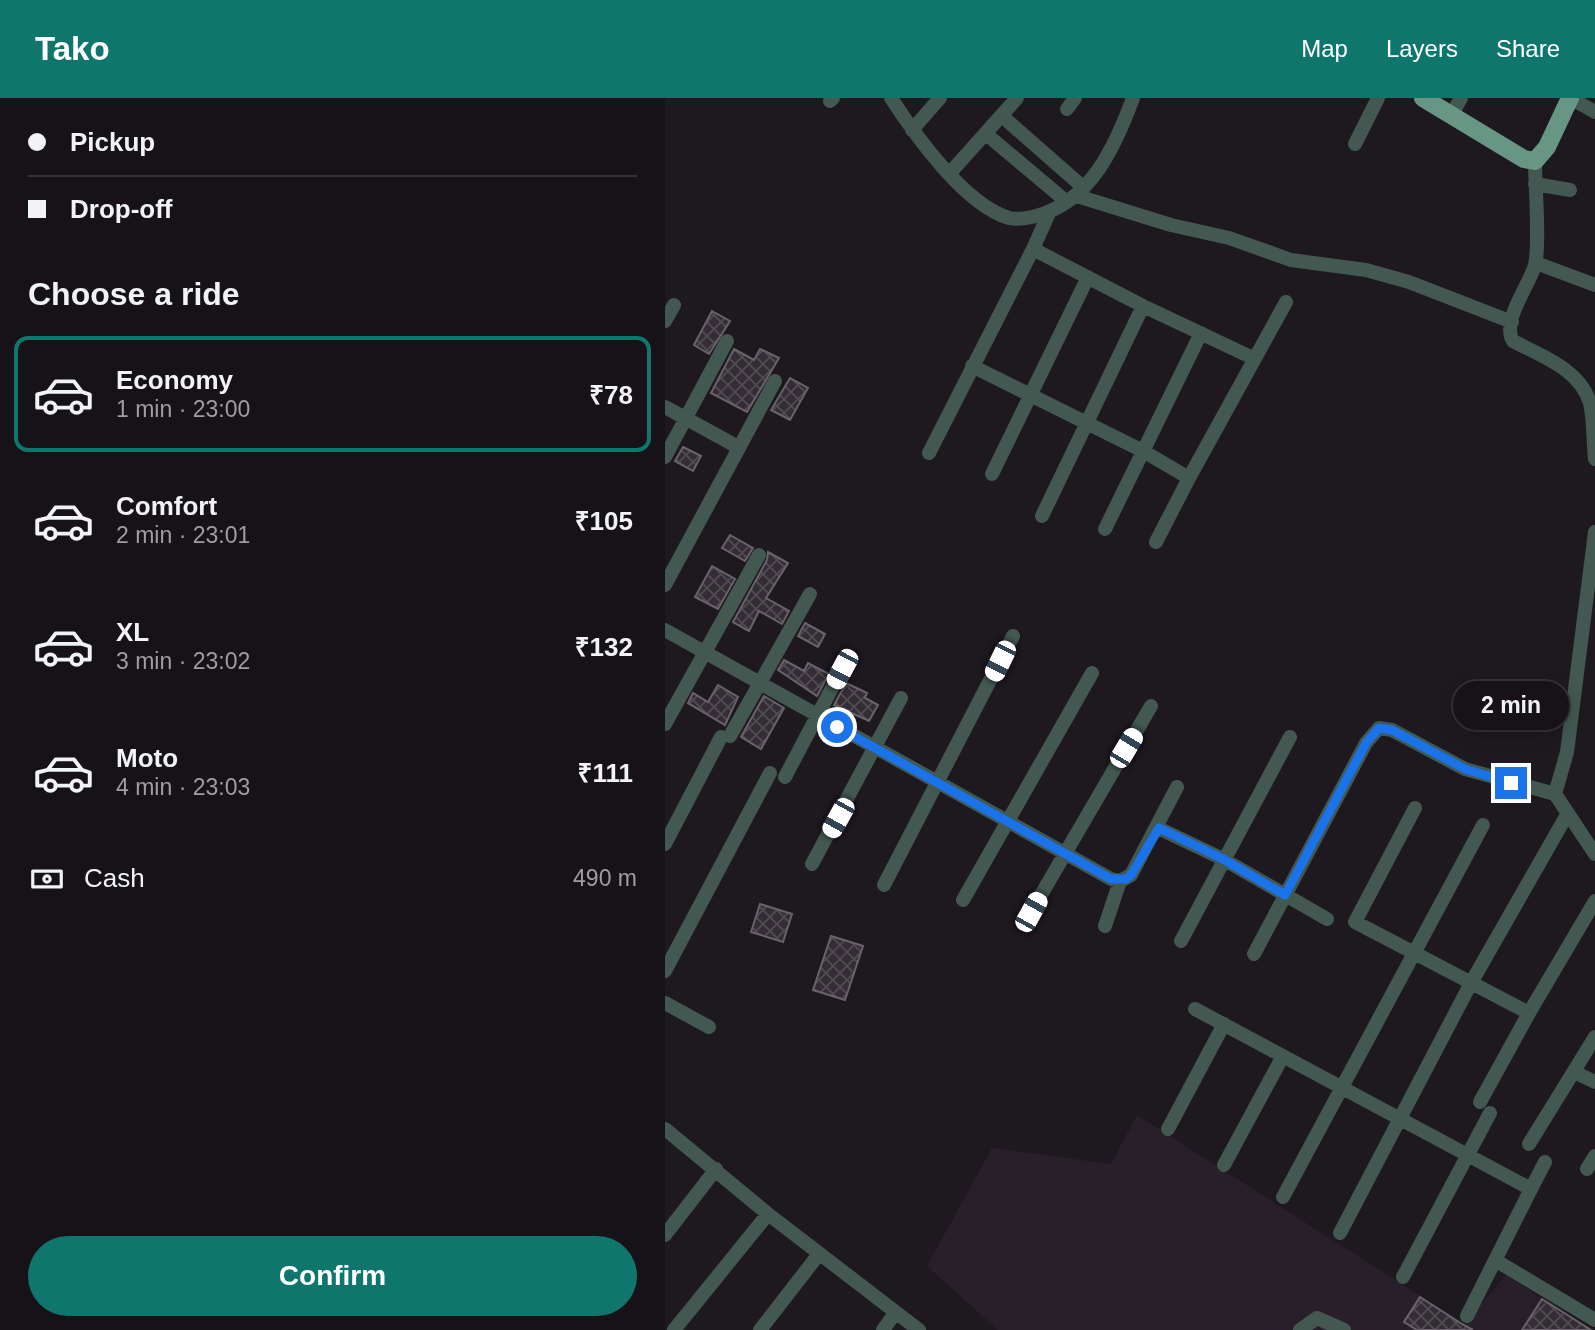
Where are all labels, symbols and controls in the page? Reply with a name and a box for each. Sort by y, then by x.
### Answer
text: Tako [35,30,110,67]
text: Map [1301,35,1348,62]
text: Layers [1386,35,1458,62]
text: Share [1496,35,1560,62]
text: Pickup [70,127,155,157]
text: Drop-off [70,194,173,224]
text: Choose a ride [28,276,240,312]
icon: car [32,363,95,426]
text: Economy [116,365,233,395]
text: ₹78 [589,380,633,410]
text: 1 min · 23:00 [116,396,250,422]
icon: car [32,489,95,552]
text: Comfort [116,491,217,521]
text: ₹105 [575,506,633,536]
text: 2 min · 23:01 [116,522,250,548]
icon: car [32,615,95,678]
text: XL [116,617,149,647]
text: ₹132 [575,632,633,662]
car [982,638,1019,684]
car [823,646,862,692]
text: 3 min · 23:02 [116,648,250,674]
callout: 2 min [1453,682,1569,730]
text: 2 min [1481,692,1541,718]
route start [821,711,853,743]
car [1107,725,1146,771]
icon: car [32,741,95,804]
text: Moto [116,743,178,773]
text: ₹111 [578,758,633,788]
route end [1495,767,1527,799]
text: 4 min · 23:03 [116,774,250,800]
car [819,795,858,841]
icon: cash [28,860,66,898]
text: Cash [84,863,145,893]
text: 490 m [573,865,637,891]
car [1012,889,1051,935]
button: Confirm [28,1236,637,1316]

